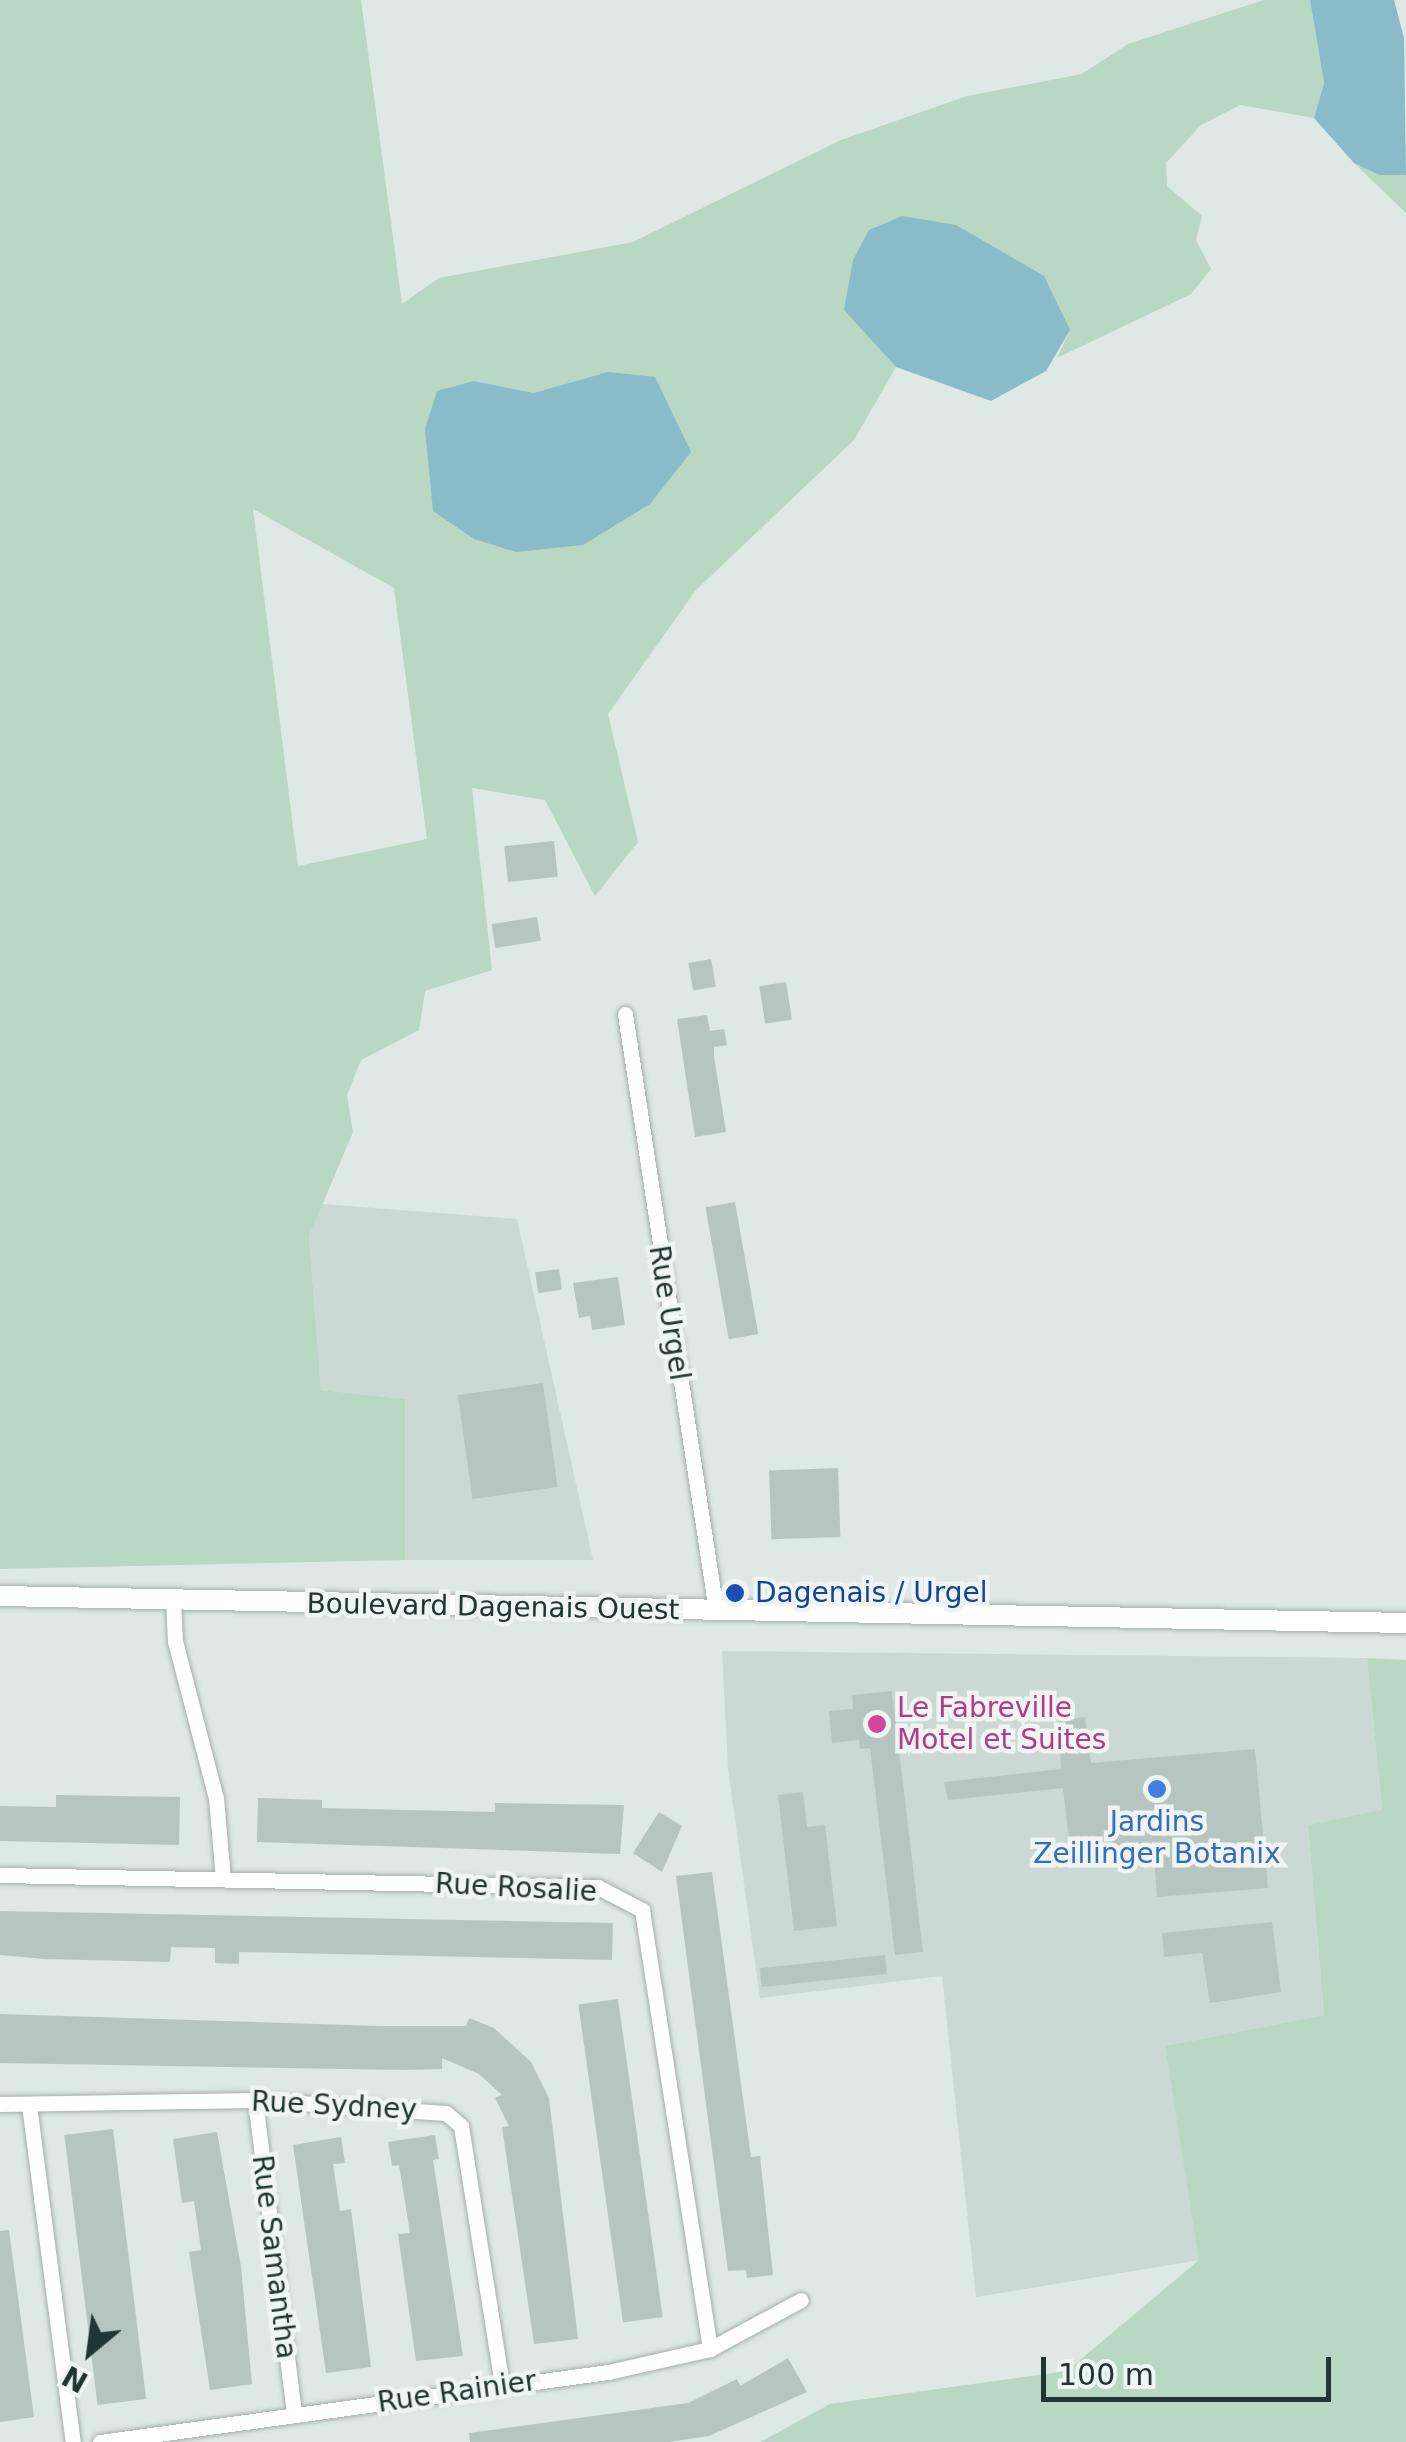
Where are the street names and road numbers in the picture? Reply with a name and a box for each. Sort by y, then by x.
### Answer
street label: Rue Urgel [642,1243,696,1383]
street label: Boulevard Dagenais Ouest [306,1587,680,1627]
street label: Rue Rosalie [434,1867,598,1909]
street label: Rue Sydney [250,2085,418,2127]
street label: Rue Samantha [245,2153,303,2361]
street label: Rue Rainier [375,2364,539,2420]

